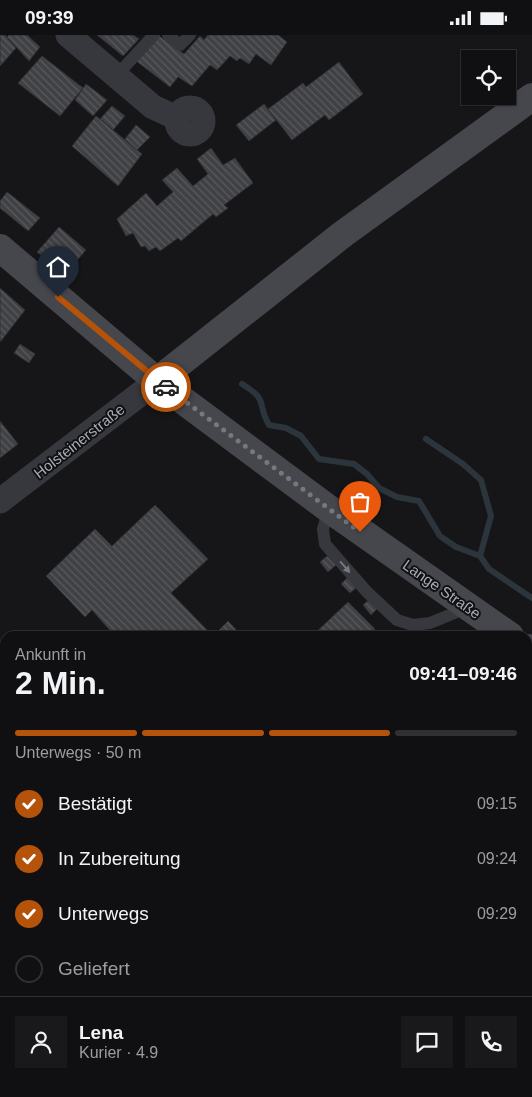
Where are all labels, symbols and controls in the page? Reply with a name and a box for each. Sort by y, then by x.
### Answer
text: 09:39 [25,7,74,28]
map controls [461,50,516,105]
button: locate [461,50,516,105]
pin [37,246,79,297]
icon: home [44,253,72,281]
courier [141,362,191,412]
icon: car [152,373,180,401]
street label: Holsteinerstraße [30,400,128,482]
pin [339,481,381,532]
icon: bag [346,488,374,516]
street label: Lange Straße [400,556,484,622]
one-way arrow [340,561,351,574]
text: Ankunft in [15,646,86,663]
text: 09:41–09:46 [409,663,517,684]
text: 2 Min. [15,665,106,701]
text: Unterwegs · 50 m [15,744,141,761]
icon: check [15,790,43,818]
text: Bestätigt [58,793,132,814]
text: 09:15 [477,795,517,812]
icon: check [15,845,43,873]
text: In Zubereitung [58,848,181,869]
text: 09:24 [477,850,517,867]
icon: check [15,900,43,928]
text: Unterwegs [58,903,149,924]
text: 09:29 [477,905,517,922]
text: Geliefert [58,958,130,979]
button: person [15,1016,67,1068]
button: chat [401,1016,453,1068]
button: phone [465,1016,517,1068]
text: Lena [79,1022,123,1043]
text: Kurier · 4.9 [79,1044,158,1061]

